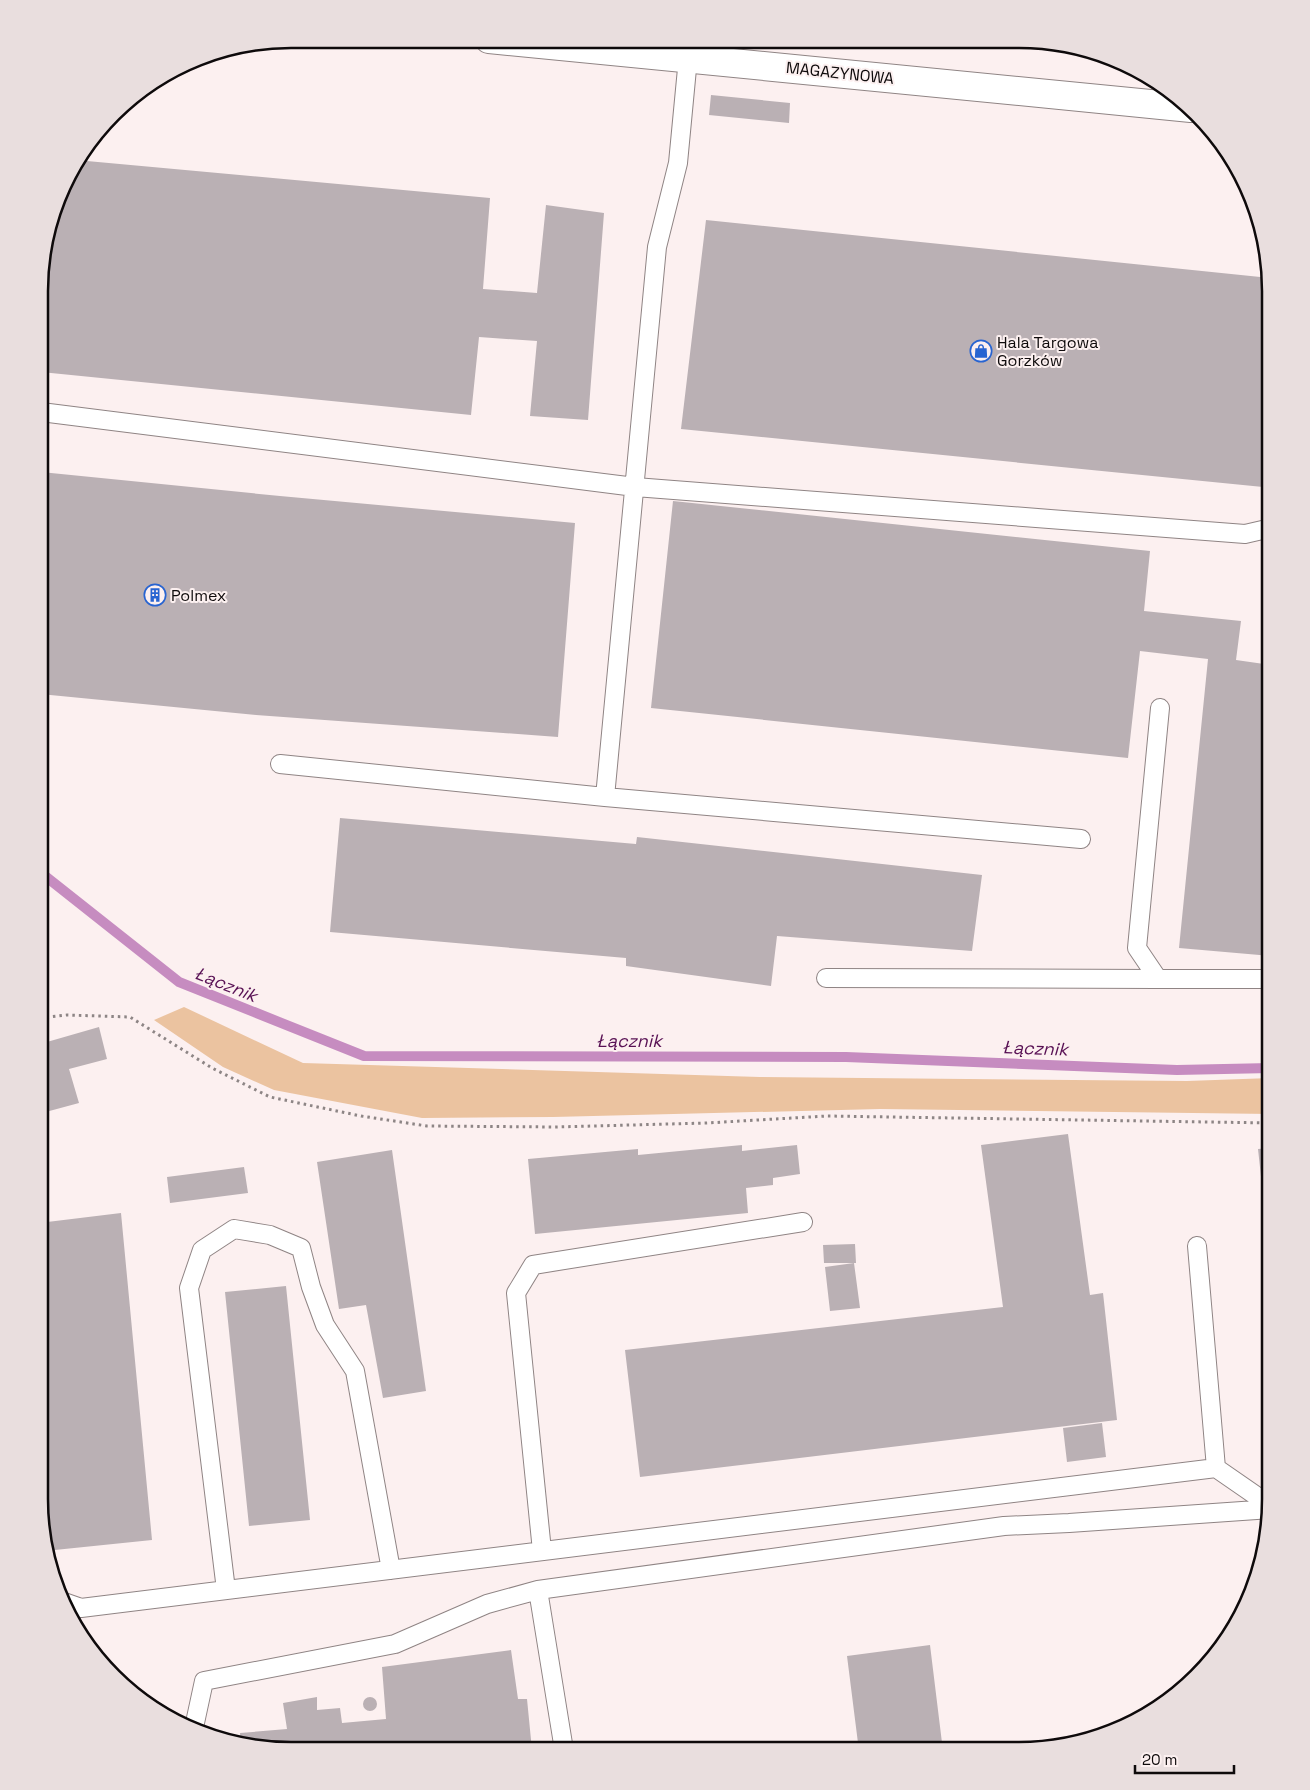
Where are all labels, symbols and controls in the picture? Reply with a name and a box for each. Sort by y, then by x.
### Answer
street label: MAGAZYNOWA [785,57,895,89]
place label: Hala Targowa Gorzków [997,332,1098,371]
shop icon: Hala Targowa Gorzków [969,339,993,363]
building icon: Polmex [143,583,167,607]
place label: Polmex [171,585,226,606]
water label: Łącznik [191,961,263,1008]
water label: Łącznik [596,1029,664,1052]
water label: Łącznik [1002,1035,1071,1061]
scale bar [1135,1742,1234,1774]
text: 20 m [1142,1750,1177,1769]

